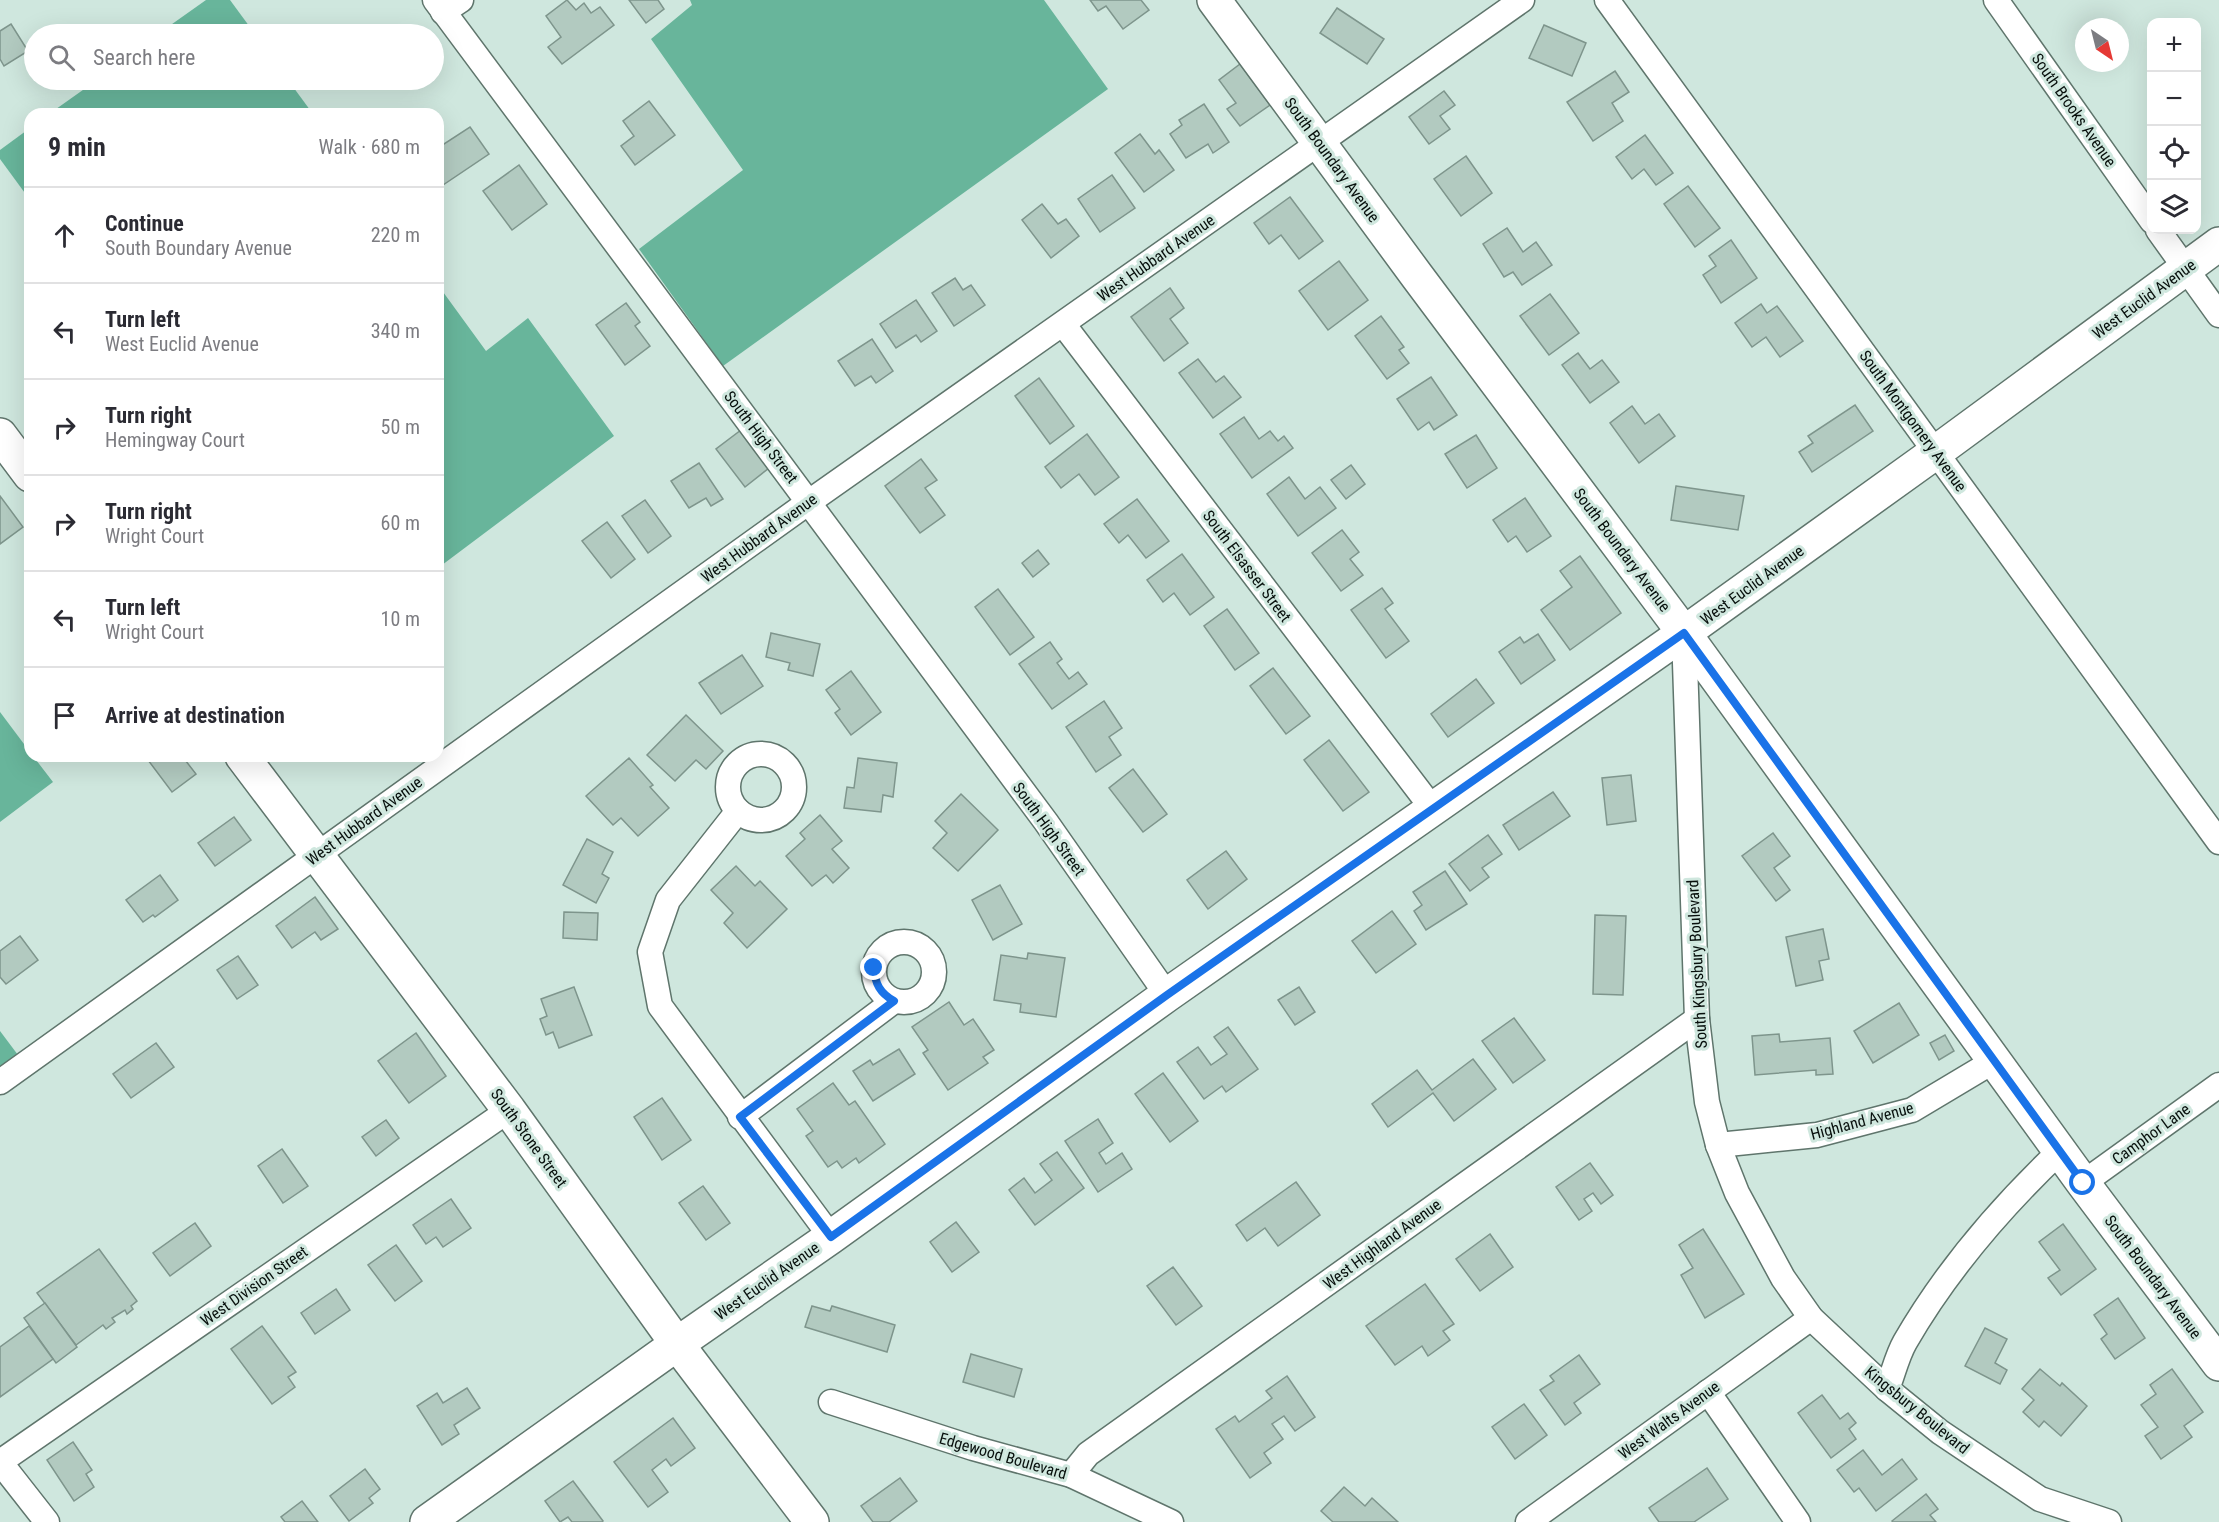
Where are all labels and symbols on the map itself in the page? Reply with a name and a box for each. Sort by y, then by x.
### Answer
north arrow [2075,18,2129,72]
street label: South Brooks Avenue [2028,50,2120,170]
street label: South Boundary Avenue [1280,94,1384,226]
street label: West Hubbard Avenue [1094,210,1218,306]
street label: West Euclid Avenue [2089,255,2199,343]
street label: South Montgomery Avenue [1855,347,1971,495]
street label: South High Street [720,387,802,487]
street label: South Boundary Avenue [1569,485,1675,615]
street label: West Hubbard Avenue [697,490,821,586]
street label: South Elsasser Street [1199,506,1295,626]
street label: West Euclid Avenue [1697,541,1807,629]
street label: West Hubbard Avenue [302,773,426,869]
street label: South High Street [1009,779,1089,880]
street label: South Kingsbury Boulevard [1683,879,1711,1049]
route end [860,954,886,980]
street label: South Stone Street [487,1085,571,1191]
street label: Highland Avenue [1808,1098,1916,1144]
street label: Camphor Lane [2108,1099,2194,1169]
route start [2069,1169,2095,1195]
street label: West Highland Avenue [1319,1195,1445,1293]
street label: South Boundary Avenue [2100,1212,2206,1342]
street label: West Euclid Avenue [711,1238,823,1324]
street label: West Division Street [197,1242,311,1330]
street label: Kingsbury Boulevard [1861,1362,1973,1458]
street label: West Walts Avenue [1615,1377,1723,1463]
street label: Edgewood Boulevard [937,1429,1069,1483]

